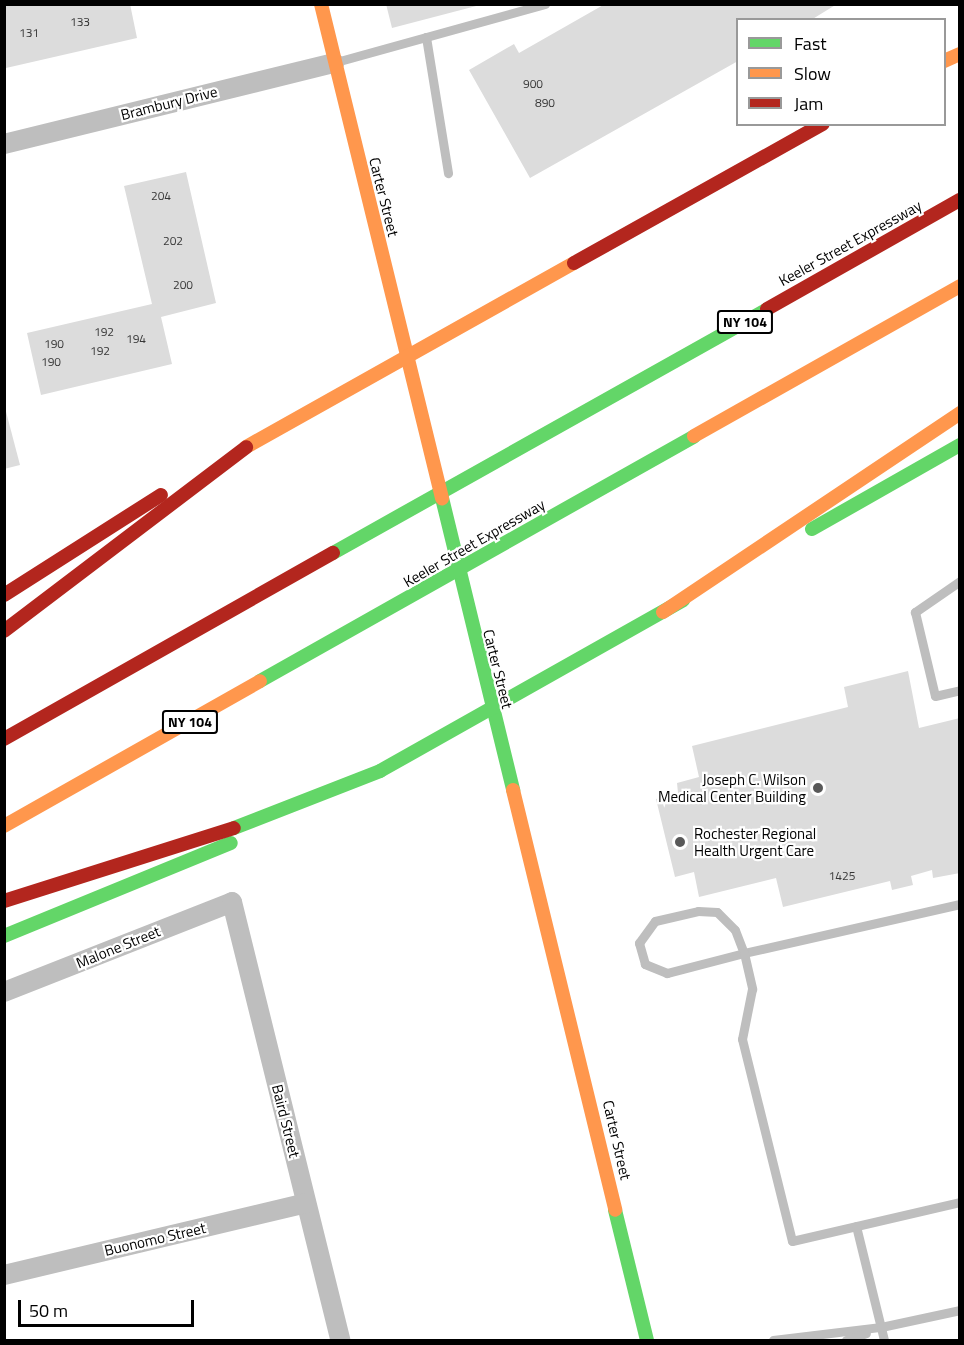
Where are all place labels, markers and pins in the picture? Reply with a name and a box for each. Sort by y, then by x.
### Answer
place label: Joseph C. Wilson Medical Center Building [658,770,806,805]
marker: Joseph C. Wilson Medical Center Building [811,781,825,795]
place label: Rochester Regional Health Urgent Care [694,824,816,859]
marker: Rochester Regional Health Urgent Care [671,833,689,851]

